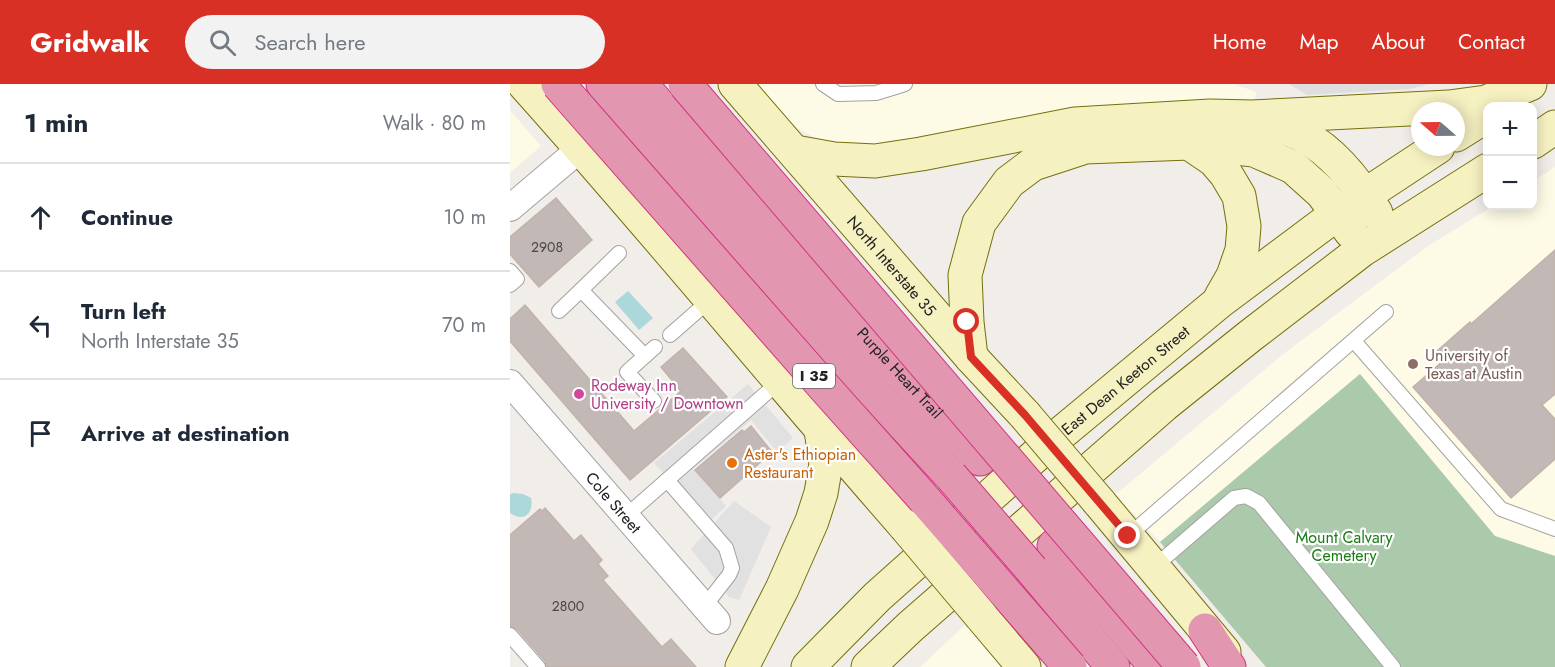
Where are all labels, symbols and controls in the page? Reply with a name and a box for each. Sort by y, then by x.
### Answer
search box [185,15,605,69]
text: Gridwalk [30,22,149,63]
icon: search [206,26,239,59]
text: Search here [254,26,366,58]
text: Home [1213,27,1266,57]
text: Map [1299,27,1339,57]
text: About [1372,27,1425,57]
text: Contact [1458,27,1525,57]
north arrow [1411,102,1465,156]
map controls [1483,102,1537,210]
button: + [1483,102,1537,156]
text: 1 min [24,104,88,142]
text: Walk · 80 m [383,109,486,138]
button: − [1483,156,1537,210]
icon: ahead [24,201,57,234]
text: Continue [81,201,173,233]
text: 10 m [443,203,486,232]
street label: North Interstate 35 [842,211,942,321]
house number: 2908 [531,237,563,257]
text: Turn left [81,295,166,327]
route start [953,308,979,334]
icon: left [24,309,57,342]
text: 70 m [442,311,486,340]
street label: East Dean Keeton Street [1056,320,1195,441]
street label: Purple Heart Trail [852,322,948,424]
text: North Interstate 35 [81,327,239,356]
place label: University of Texas at Austin [1425,344,1522,385]
marker: University of Texas at Austin [1406,357,1420,371]
road number: I 35 [793,364,835,388]
place label: Rodeway Inn University / Downtown [591,374,744,415]
marker: Rodeway Inn University / Downtown [572,387,586,401]
icon: arrive [24,417,57,450]
text: Arrive at destination [81,417,290,449]
place label: Aster's Ethiopian Restaurant [744,443,856,484]
marker: Aster's Ethiopian Restaurant [725,456,739,470]
street label: Cole Street [580,467,647,538]
route end [1114,522,1140,548]
park label: Mount Calvary Cemetery [1295,526,1394,567]
house number: 2800 [552,596,584,616]

